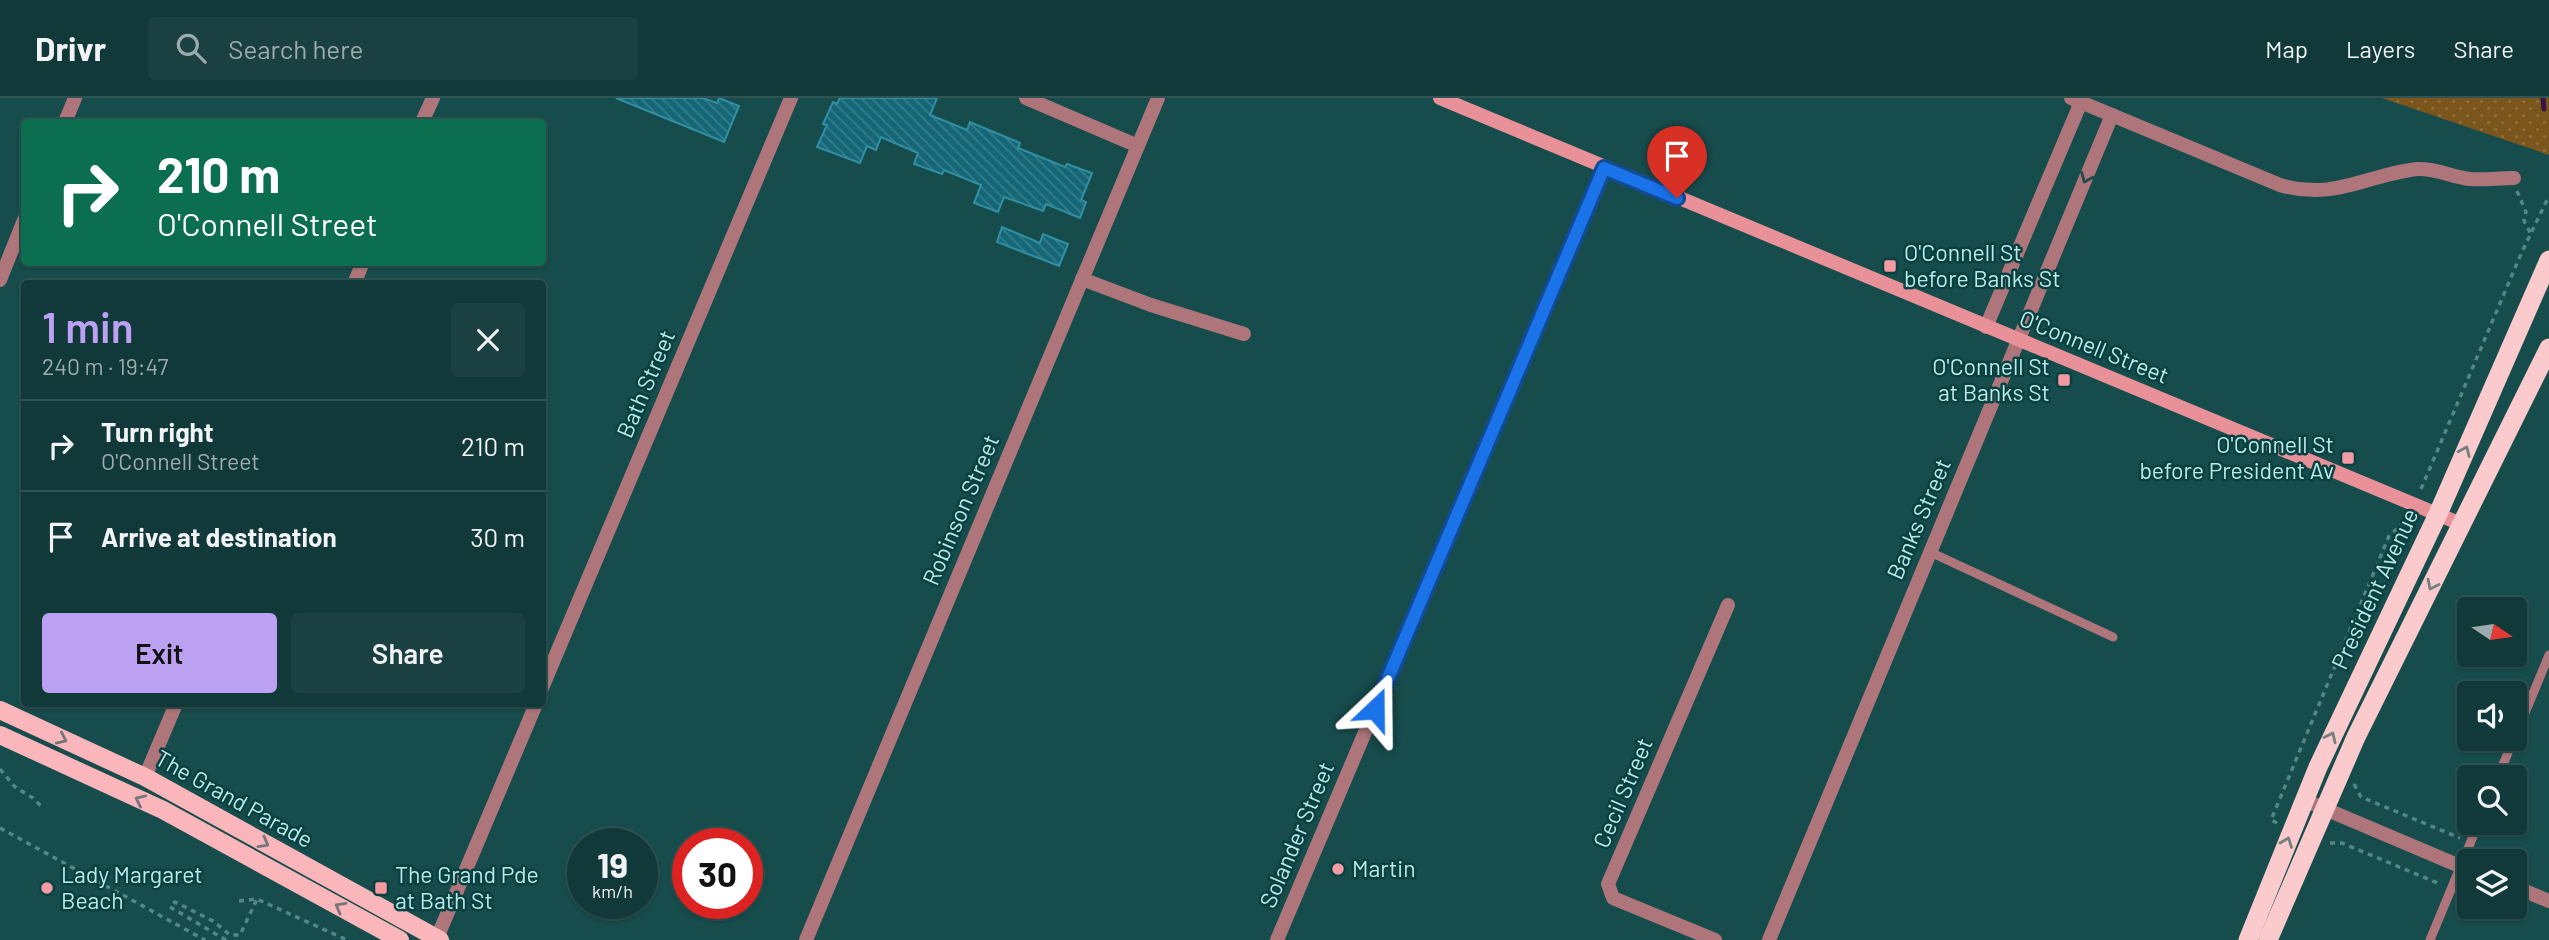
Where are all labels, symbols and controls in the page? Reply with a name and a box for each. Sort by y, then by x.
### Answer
search box [148,17,638,80]
text: Drivr [35,28,106,68]
icon: search [172,29,210,67]
text: Search here [228,33,363,64]
text: Map [2265,34,2308,63]
text: Layers [2346,34,2415,63]
text: Share [2453,34,2514,63]
pin [1647,126,1707,198]
icon: arrive [1658,137,1696,175]
text: 210 m [157,144,280,203]
icon: right [42,147,133,238]
one-way arrow [2080,171,2094,183]
text: O'Connell Street [157,204,378,242]
place label: O'Connell St before Banks St [1904,238,2061,292]
marker: O'Connell St before Banks St [1882,258,1898,274]
text: 1 min [42,301,134,351]
button: close [451,303,525,377]
street label: O'Connell Street [2016,303,2173,389]
street label: Bath Street [610,326,680,442]
text: 240 m · 19:47 [42,352,168,380]
place label: O'Connell St at Banks St [1932,352,2050,406]
marker: O'Connell St at Banks St [2056,372,2072,388]
text: Turn right [101,416,214,447]
icon: right [42,427,80,465]
text: 210 m [461,430,525,461]
street label: Robinson Street [916,430,1004,589]
place label: O'Connell St before President Av [2139,430,2334,484]
one-way arrow [2457,446,2471,458]
text: O'Connell Street [101,447,260,475]
marker: O'Connell St before President Av [2340,450,2356,466]
street label: Banks Street [1880,454,1956,583]
street label: President Avenue [2325,504,2424,673]
icon: arrive [42,518,80,556]
text: Arrive at destination [101,521,337,552]
text: 30 m [470,521,525,552]
one-way arrow [2427,578,2441,590]
north arrow [2457,597,2527,667]
map controls [2457,597,2527,919]
button: Exit [42,613,277,693]
button: Share [291,613,525,693]
position arrow [1338,672,1412,746]
button: sound [2457,681,2527,751]
one-way arrow [55,731,67,745]
one-way arrow [2323,732,2337,744]
street label: Cecil Street [1586,733,1658,852]
street label: The Grand Parade [151,743,318,853]
street label: Solander Street [1253,757,1339,912]
button: search [2457,765,2527,835]
one-way arrow [135,794,147,808]
speed limit sign: 30 [672,828,763,919]
one-way arrow [257,835,270,848]
one-way arrow [2279,836,2293,848]
text: 19 [597,843,628,885]
button: layers [2457,849,2527,919]
place label: Martin [1352,854,1416,882]
place label: Lady Margaret Beach [61,860,203,914]
place label: The Grand Pde at Bath St [395,860,539,914]
marker: Martin [1330,861,1346,877]
marker: Lady Margaret Beach [39,880,55,896]
marker: The Grand Pde at Bath St [373,880,389,896]
text: km/h [592,880,633,902]
one-way arrow [335,902,348,915]

